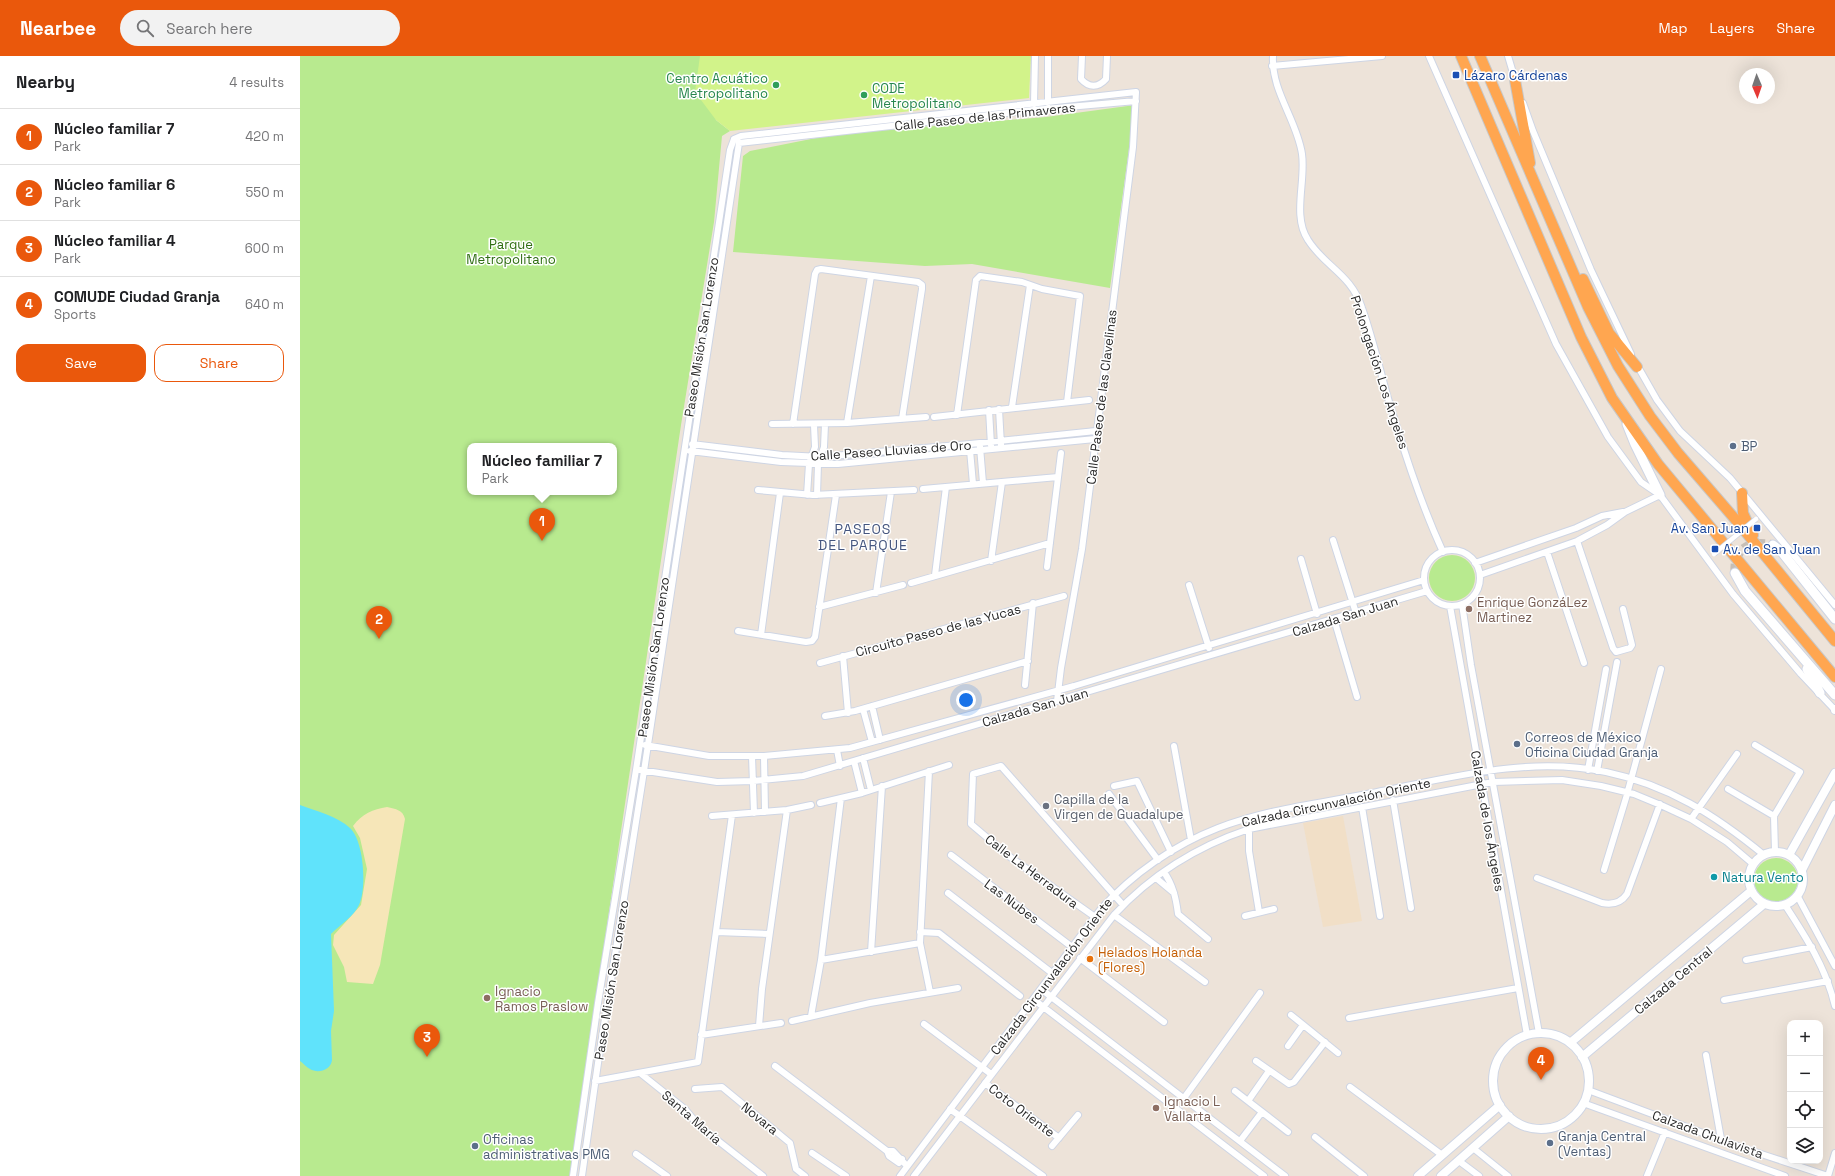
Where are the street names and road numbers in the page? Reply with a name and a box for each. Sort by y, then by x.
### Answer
street label: Calle Paseo de las Primaveras [894,99,1077,134]
street label: Paseo Misión San Lorenzo [680,256,723,418]
street label: Prolongación Los Ángeles [1347,293,1412,451]
street label: Calle Paseo de las Clavelinas [1082,308,1121,486]
street label: Calle Paseo Lluvias de Oro [810,436,972,465]
street label: Paseo Misión San Lorenzo [634,576,673,738]
street label: Calzada San Juan [1290,592,1400,641]
street label: Circuito Paseo de las Yucas [854,600,1023,661]
street label: Calzada San Juan [980,684,1090,731]
street label: Calzada de los Ángeles [1467,749,1508,893]
street label: Calzada Circunvalación Oriente [1240,774,1432,831]
street label: Calle La Herradura [982,831,1082,912]
street label: Las Nubes [981,875,1043,928]
street label: Calzada Circunvalación Oriente [987,894,1116,1058]
street label: Paseo Misión San Lorenzo [590,899,633,1061]
street label: Calzada Central [1631,943,1716,1018]
street label: Coto Oriente [985,1080,1058,1141]
street label: Santa María [658,1087,726,1148]
street label: Novara [738,1098,782,1139]
street label: Calzada Chulavista [1650,1106,1766,1163]

